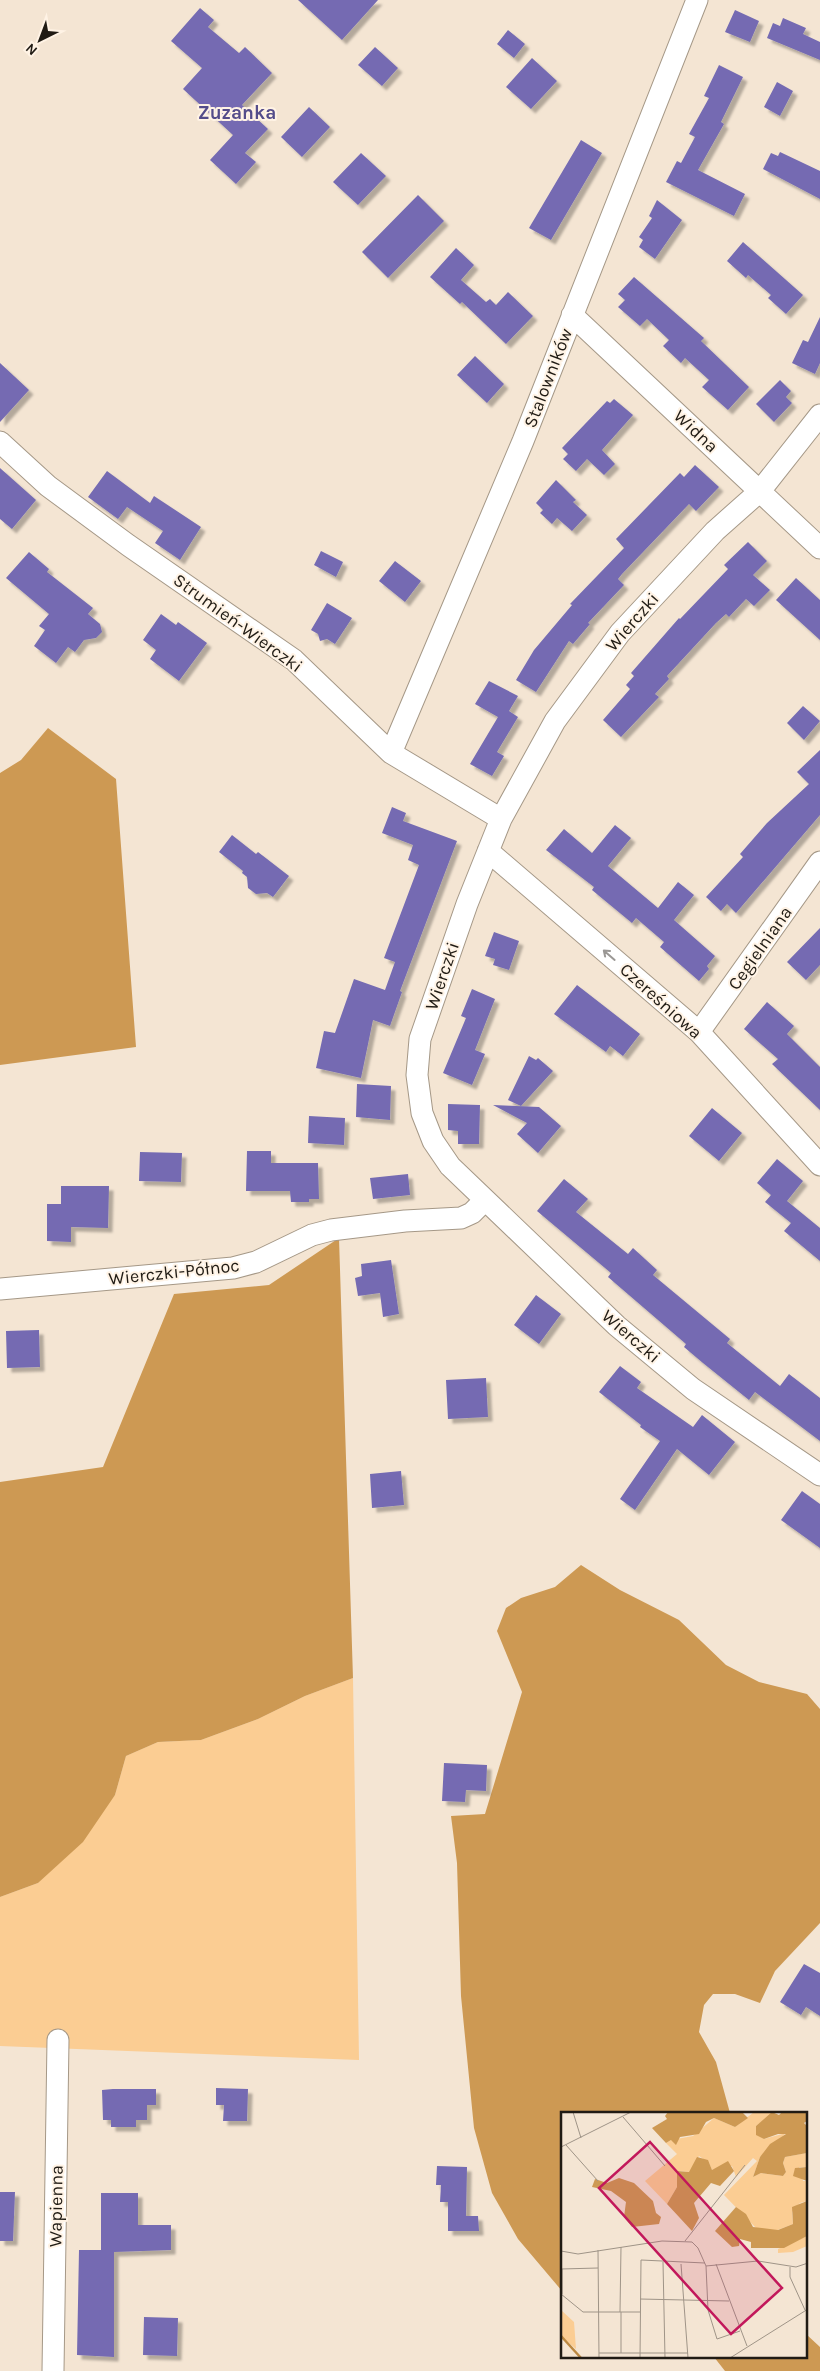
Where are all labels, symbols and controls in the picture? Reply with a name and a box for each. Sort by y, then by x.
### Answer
north arrow [15,15,65,65]
text: N [22,40,41,59]
district label: Zuzanka [198,102,276,124]
street label: Stalowników [519,325,577,431]
street label: Widna [669,405,723,457]
street label: Strumień-Wierczki [169,569,307,677]
street label: Wierczki [601,588,663,656]
street label: Cegielniana [723,902,797,994]
street label: Wierczki [420,939,464,1013]
one-way arrow [603,949,616,960]
street label: Czereśniowa [615,958,707,1044]
street label: Wierczki-Północ [107,1254,241,1290]
street label: Wierczki [597,1305,665,1367]
inset map [561,2112,808,2358]
street label: Wapienna [44,2165,68,2247]

